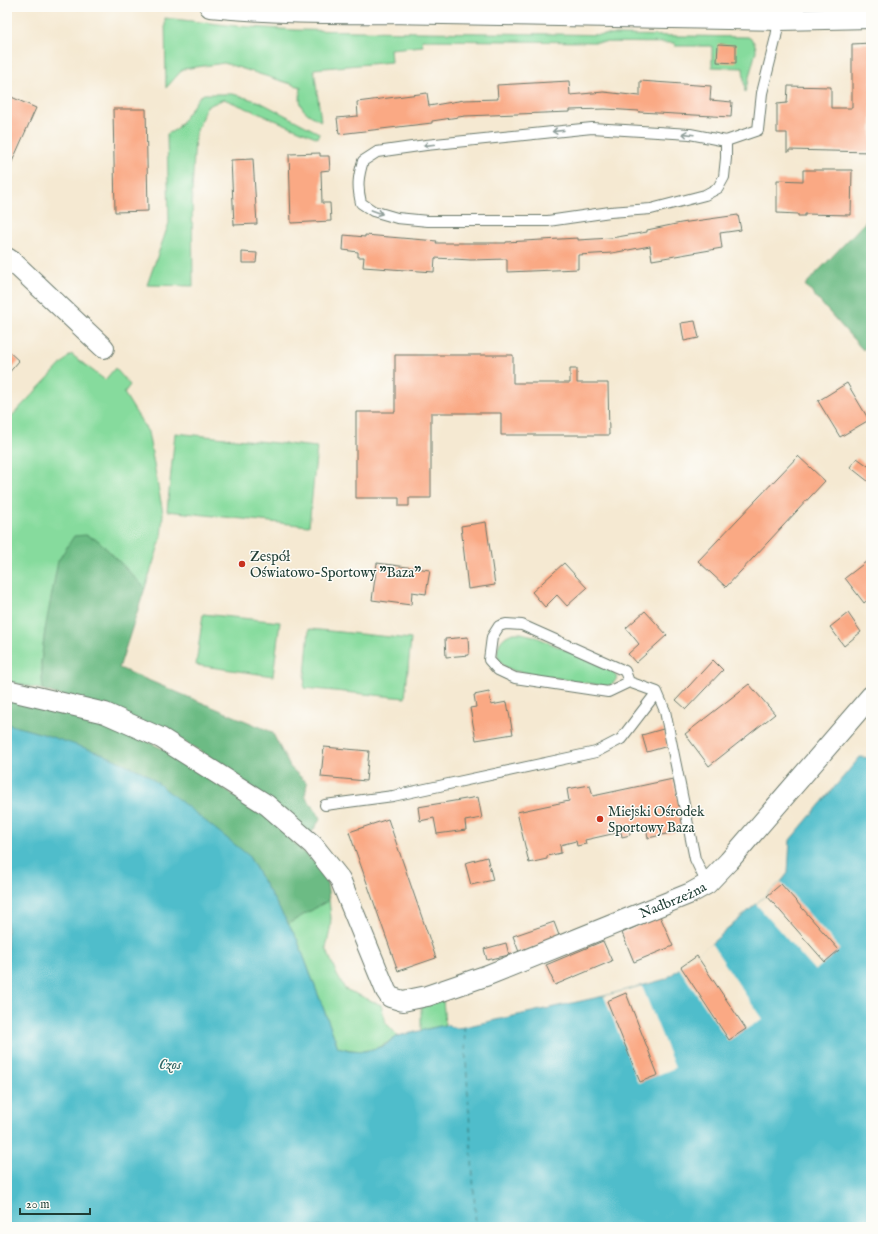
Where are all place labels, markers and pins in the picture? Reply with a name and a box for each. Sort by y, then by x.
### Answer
place label: Zespół Oświatowo-Sportowy "Baza" [250,548,421,582]
marker: Zespół Oświatowo-Sportowy "Baza" [237,559,247,569]
place label: Miejski Ośrodek Sportowy Baza [608,803,705,837]
marker: Miejski Ośrodek Sportowy Baza [595,814,605,824]

